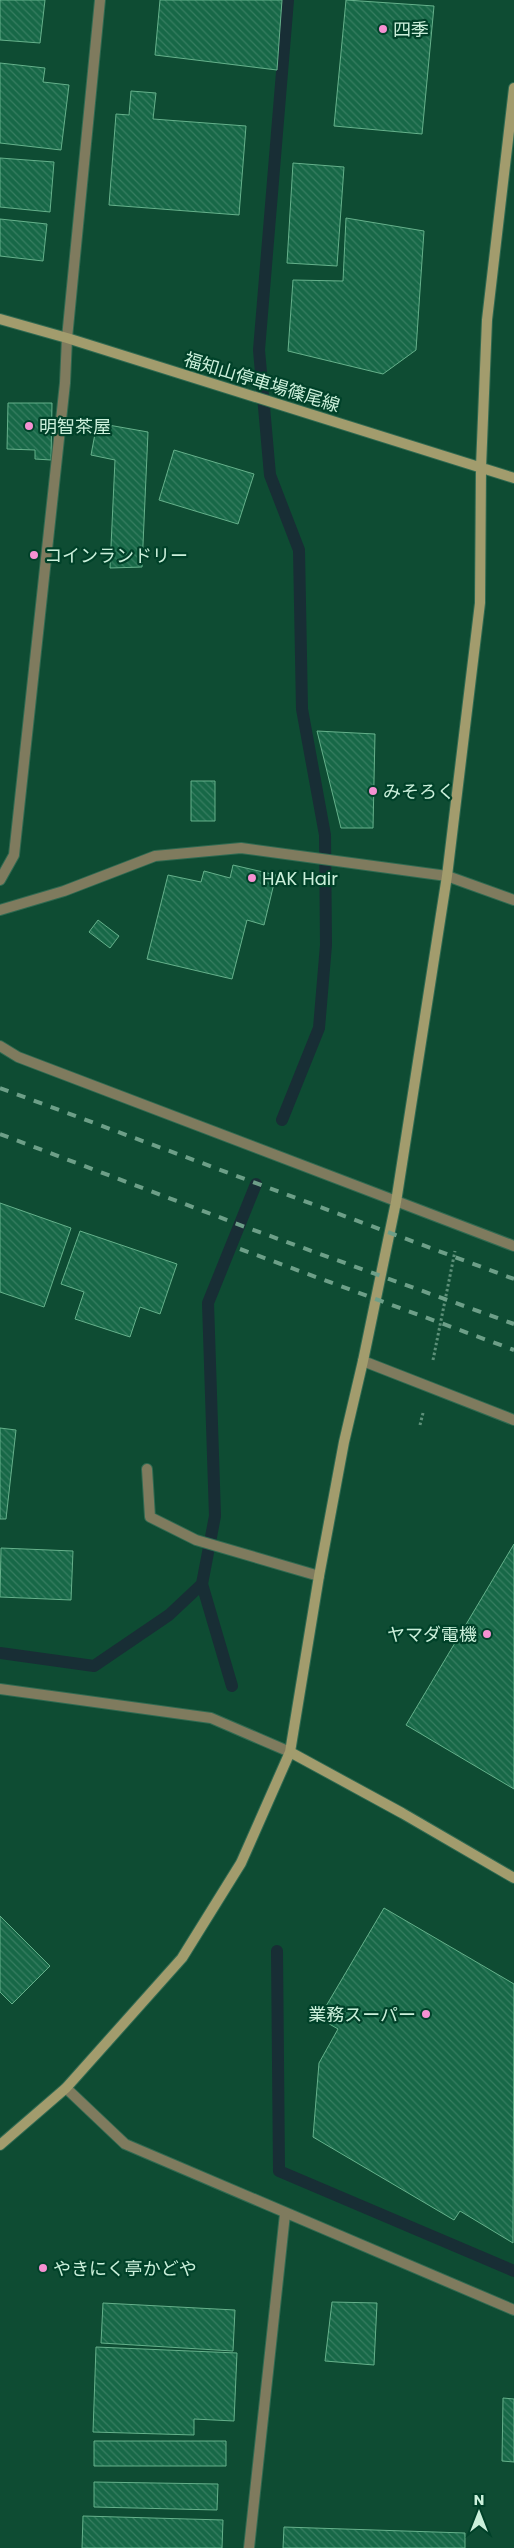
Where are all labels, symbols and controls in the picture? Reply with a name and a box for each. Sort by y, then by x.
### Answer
place label: 四季 [393,17,429,42]
marker: 四季 [377,23,389,35]
street label: 福知山停車場篠尾線 [181,346,343,418]
place label: 明智茶屋 [39,414,111,439]
marker: 明智茶屋 [23,420,35,432]
place label: コインランドリー [44,543,188,568]
marker: コインランドリー [28,549,40,561]
place label: みそろく [383,779,455,804]
marker: みそろく [367,785,379,797]
place label: HAK Hair [262,866,338,891]
marker: HAK Hair [246,872,258,884]
place label: ヤマダ電機 [387,1622,477,1647]
marker: ヤマダ電機 [481,1628,493,1640]
place label: 業務スーパー [308,2002,416,2027]
marker: 業務スーパー [420,2008,432,2020]
place label: やきにく亭かどや [53,2256,197,2281]
marker: やきにく亭かどや [37,2262,49,2274]
north arrow [454,2488,504,2538]
text: N [474,2490,484,2510]

